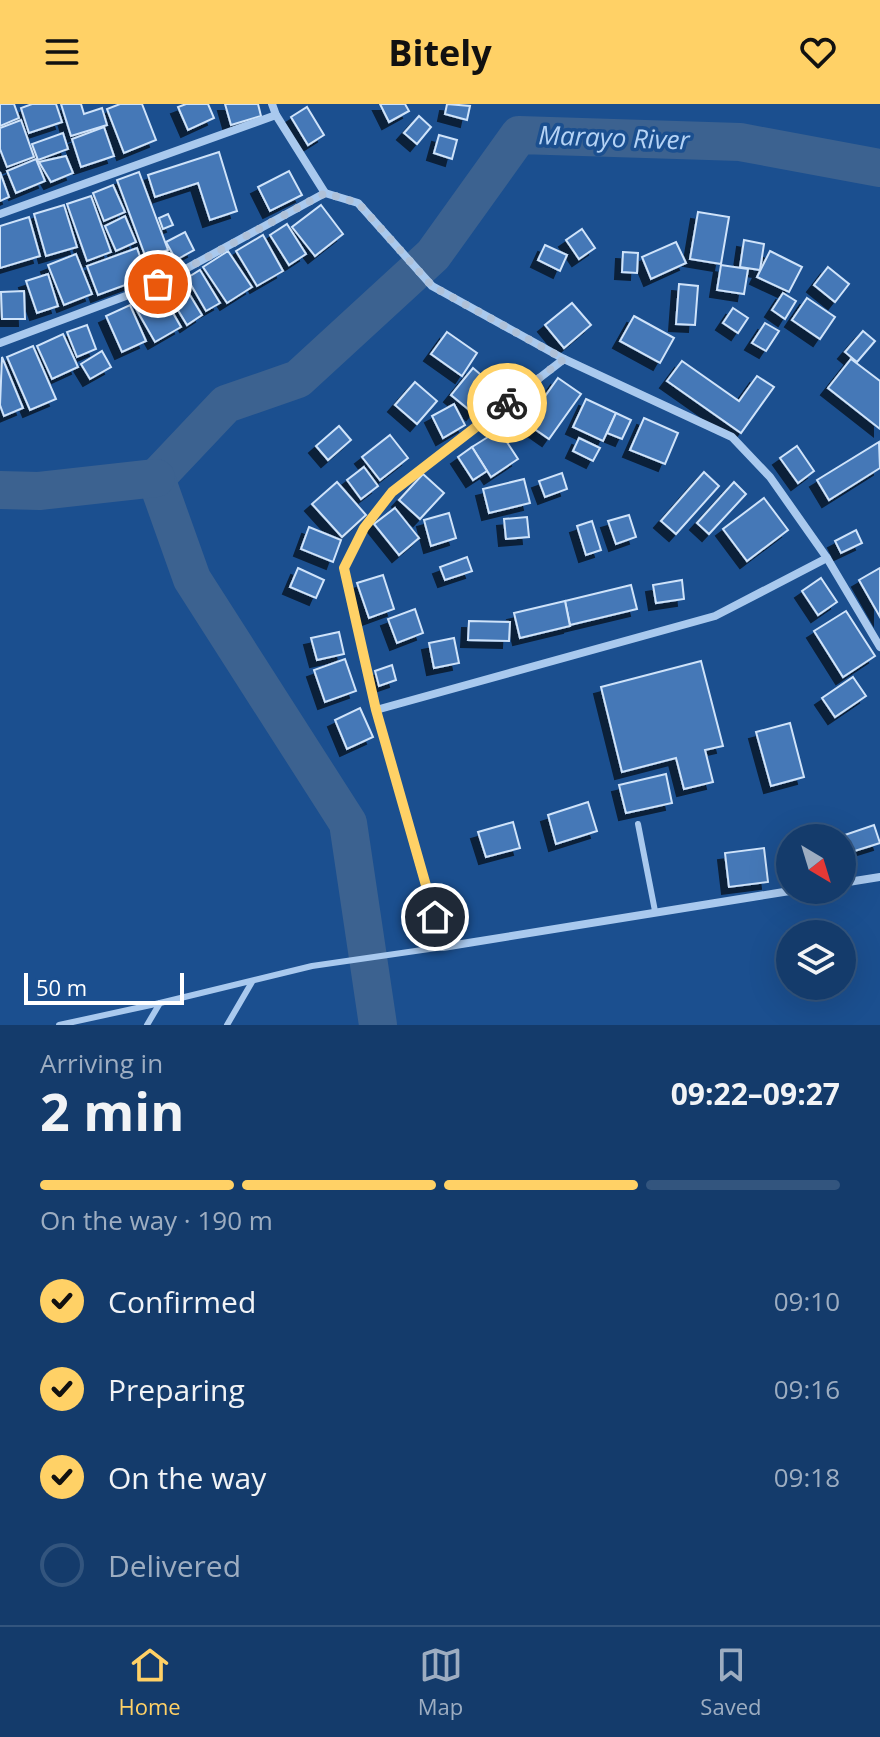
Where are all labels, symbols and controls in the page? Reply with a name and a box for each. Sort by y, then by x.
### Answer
text: Bitely [388,28,492,77]
icon: menu [40,30,84,74]
icon: heart [796,30,840,74]
water label: Marayo River [538,116,692,158]
pin [124,250,192,318]
icon: bag [136,262,180,306]
courier [467,363,547,443]
icon: bike [485,381,529,425]
north arrow [776,824,856,904]
map controls [776,824,856,1000]
pin [401,883,469,951]
icon: home [413,895,457,939]
button: layers [776,920,856,1000]
scale bar [24,969,184,1005]
text: 50 m [36,972,87,1002]
text: Arriving in [40,1045,163,1081]
text: 09:22–09:27 [671,1073,840,1114]
text: 2 min [40,1075,184,1146]
text: On the way · 190 m [40,1202,273,1238]
icon: check [40,1279,84,1323]
text: Confirmed [108,1281,256,1322]
text: 09:10 [774,1283,840,1319]
icon: check [40,1367,84,1411]
text: Preparing [108,1369,245,1410]
text: 09:16 [774,1371,840,1407]
icon: check [40,1455,84,1499]
text: On the way [108,1457,266,1498]
text: 09:18 [774,1459,840,1495]
text: Delivered [108,1545,241,1586]
tab: Home [119,1643,181,1721]
tab: Map [418,1643,463,1721]
tab: Saved [700,1643,761,1721]

